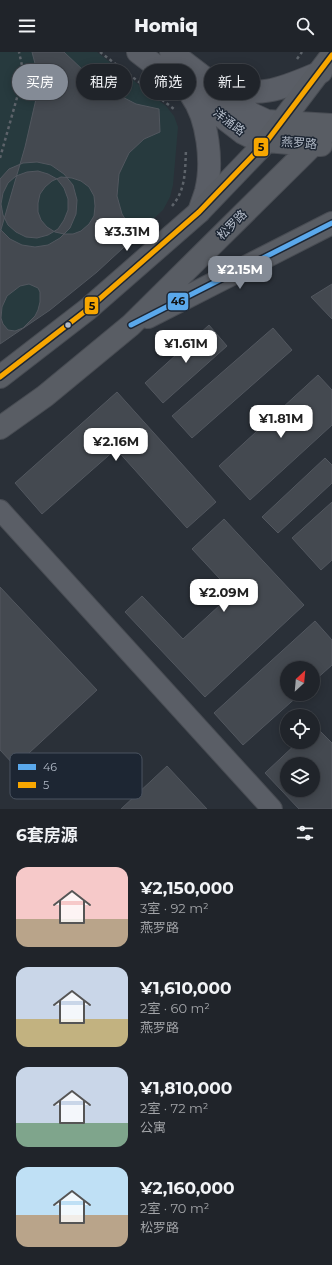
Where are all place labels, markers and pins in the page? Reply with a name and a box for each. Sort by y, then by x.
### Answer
pin: ¥3.31M [94,218,160,252]
pin: ¥2.15M [207,256,273,290]
unlabelled marker [63,320,73,330]
pin: ¥1.61M [153,330,219,364]
pin: ¥1.81M [248,405,314,439]
pin: ¥2.16M [83,428,149,462]
pin: ¥2.09M [191,579,257,613]

